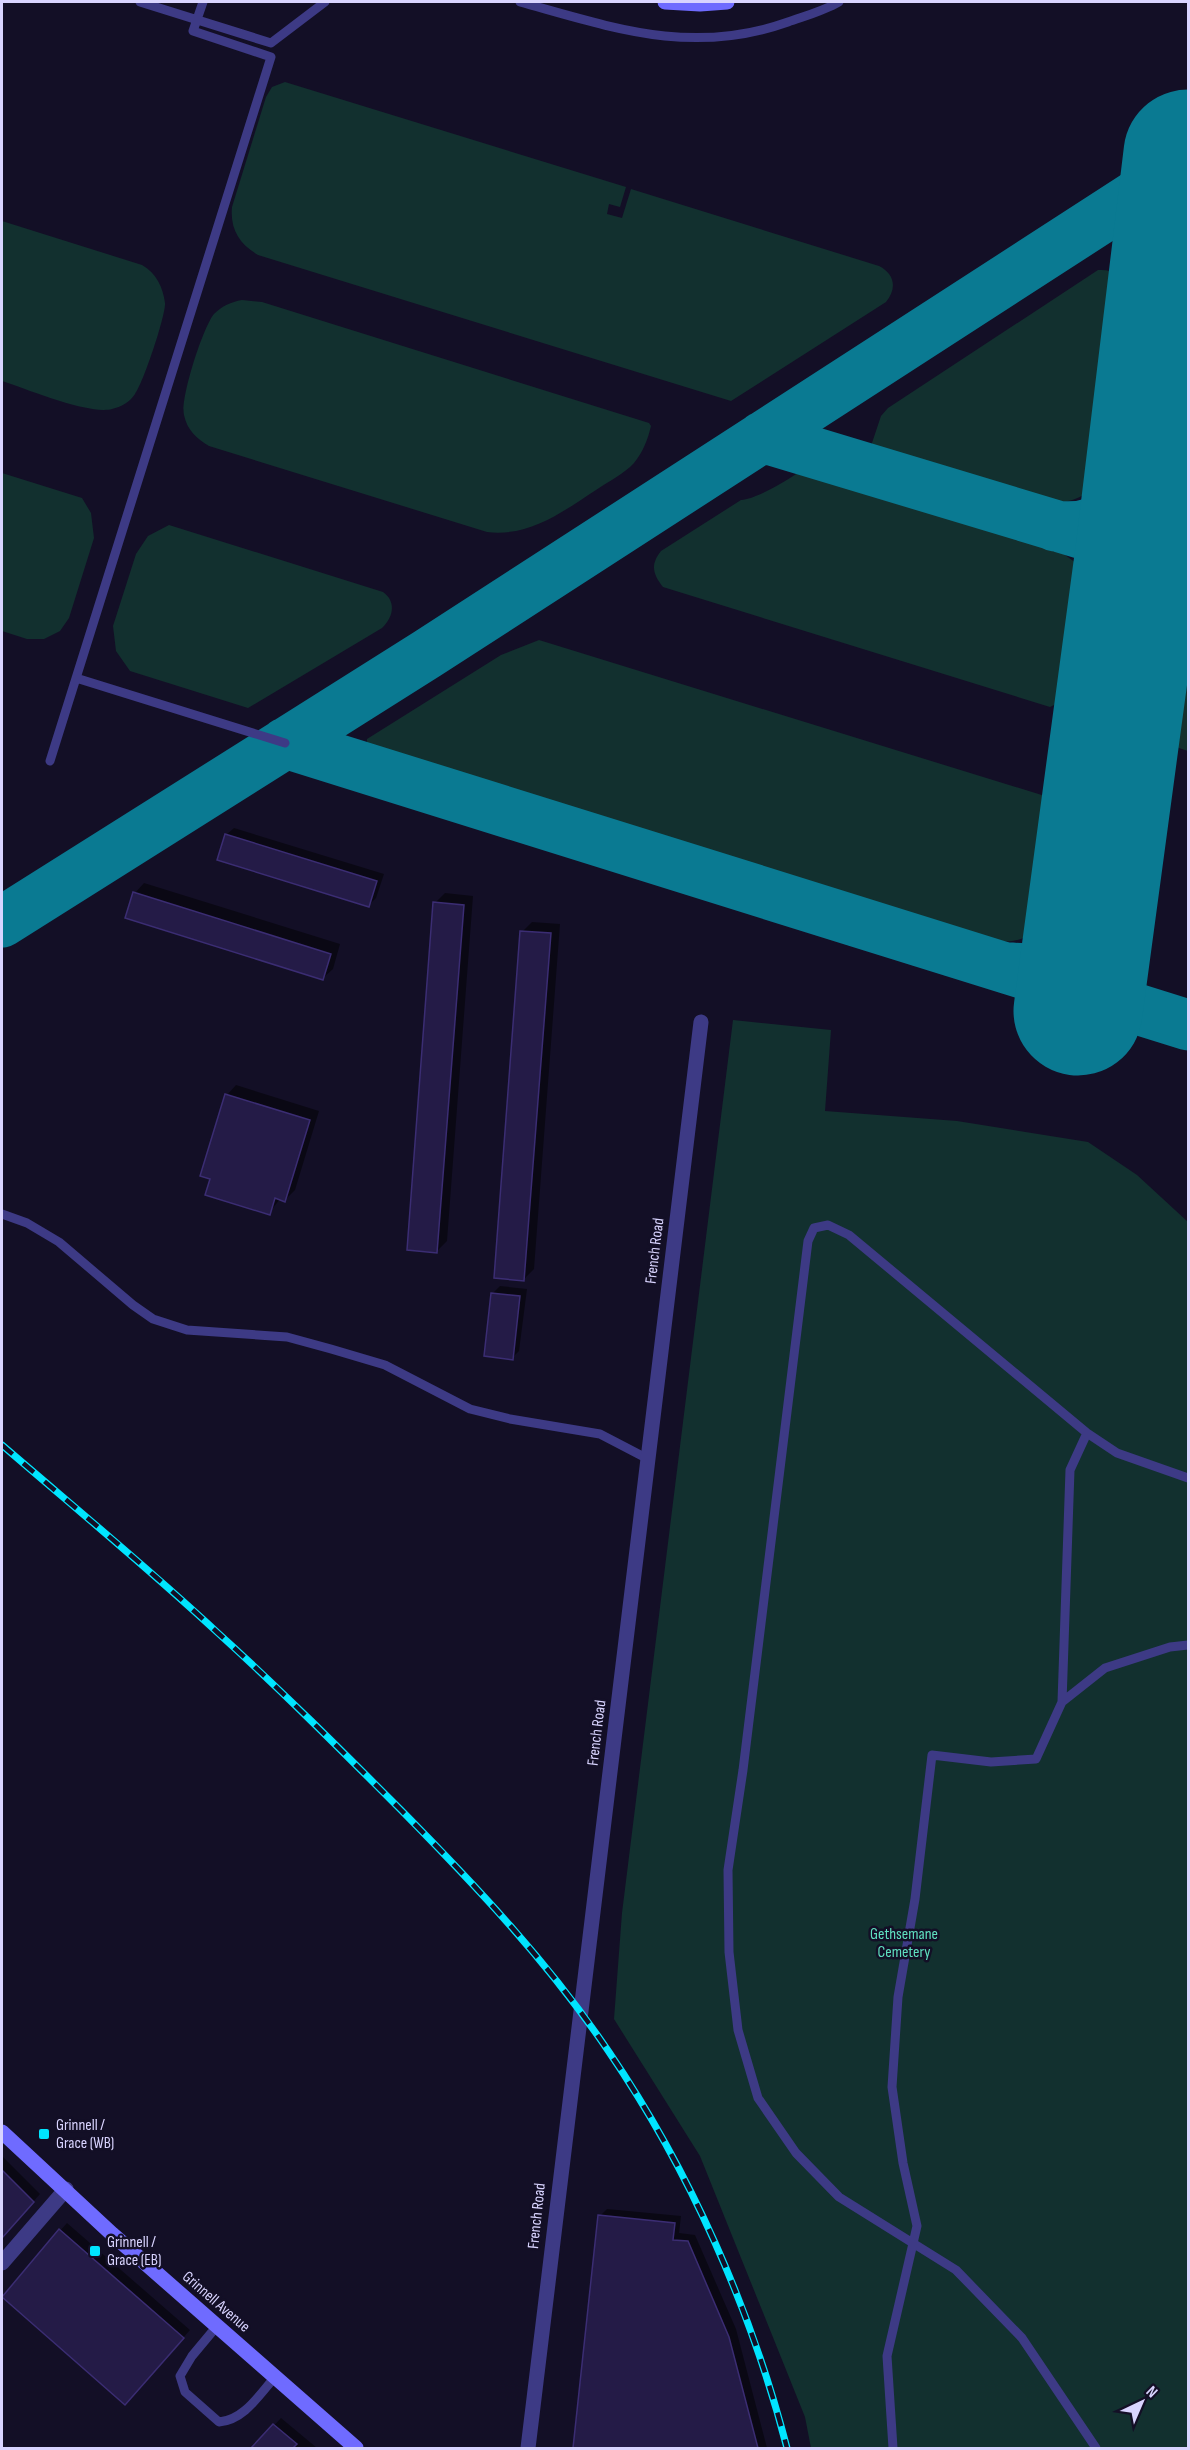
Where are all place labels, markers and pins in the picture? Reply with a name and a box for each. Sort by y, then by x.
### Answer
place label: Grinnell / Grace (WB) [56,2116,114,2153]
marker: Grinnell / Grace (WB) [37,2127,51,2141]
place label: Grinnell / Grace (EB) [107,2233,161,2270]
marker: Grinnell / Grace (EB) [88,2244,102,2258]

